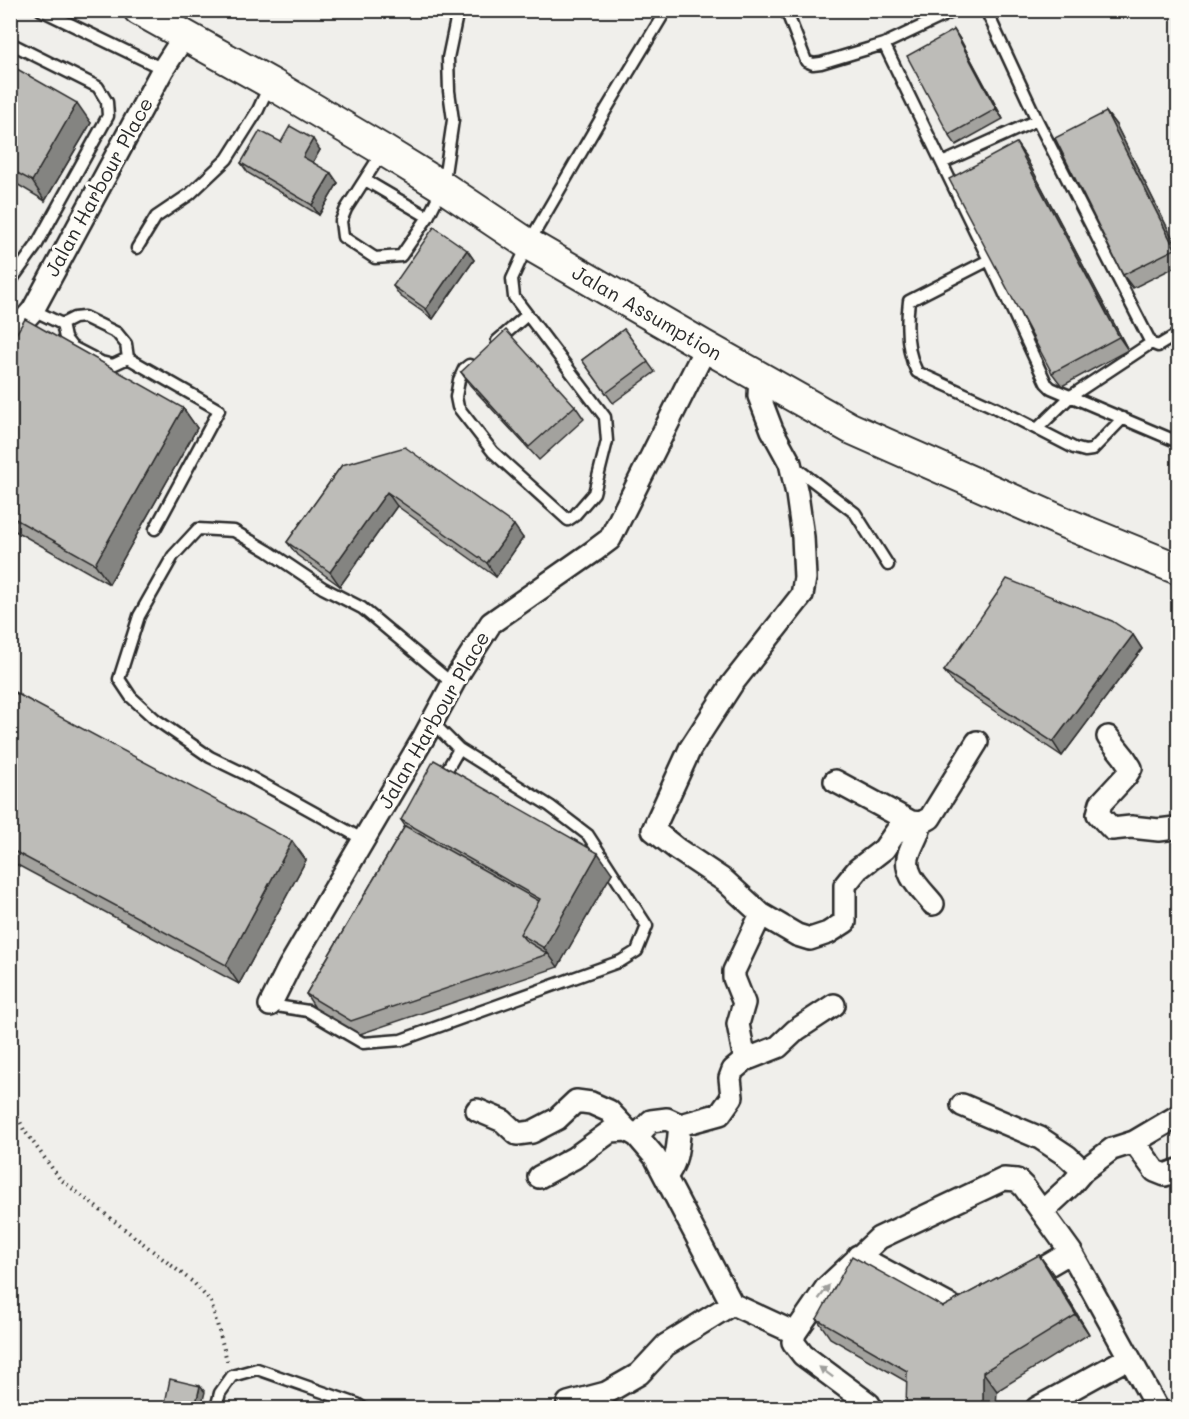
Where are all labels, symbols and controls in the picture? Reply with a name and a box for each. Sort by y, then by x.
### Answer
street label: Jalan Harbour Place [38,92,158,281]
street label: Jalan Assumption [568,259,727,366]
street label: Jalan Harbour Place [372,626,495,813]
one-way arrow [818,1284,830,1300]
one-way arrow [819,1367,834,1379]

